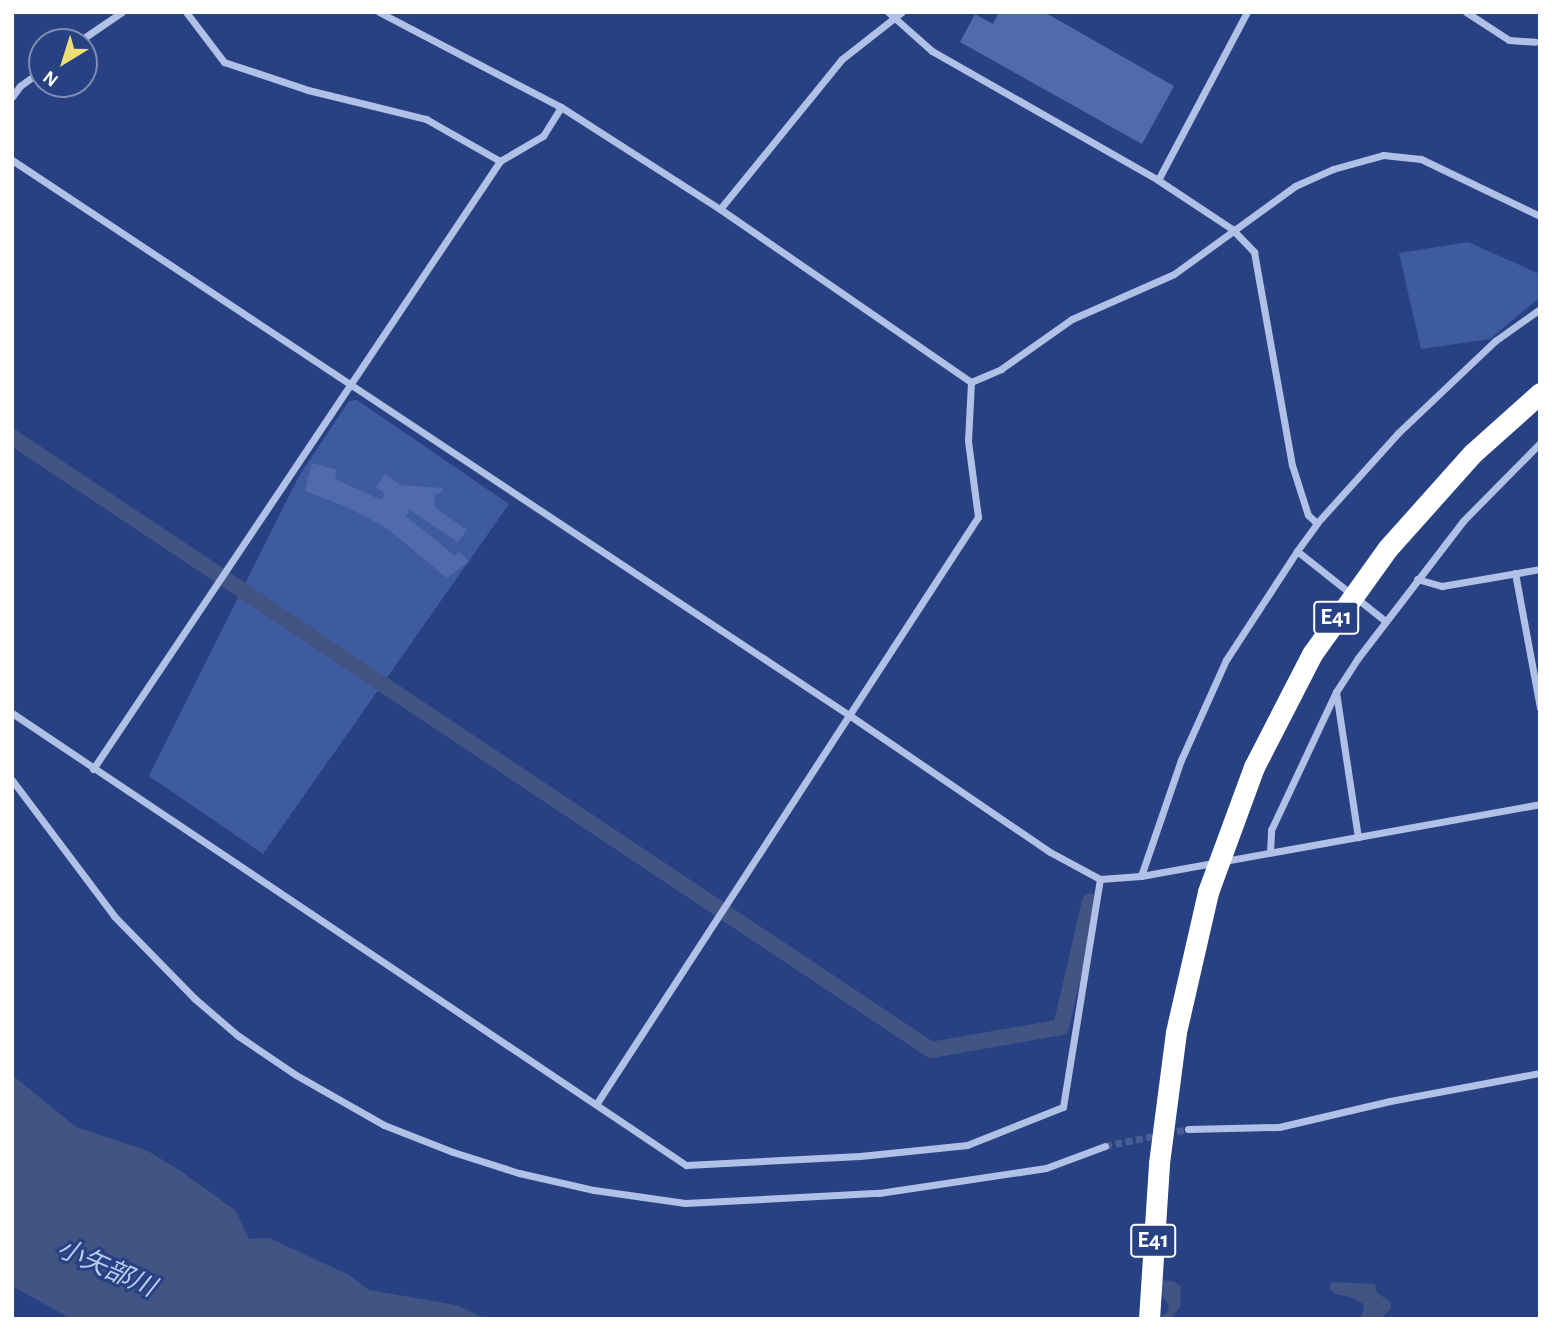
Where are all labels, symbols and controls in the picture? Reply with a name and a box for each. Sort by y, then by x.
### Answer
north arrow [28,28,98,98]
text: N [40,67,62,90]
road number: E41 [1312,598,1360,638]
road number: E41 [1128,1222,1178,1260]
water label: 小矢部川 [52,1234,160,1304]

